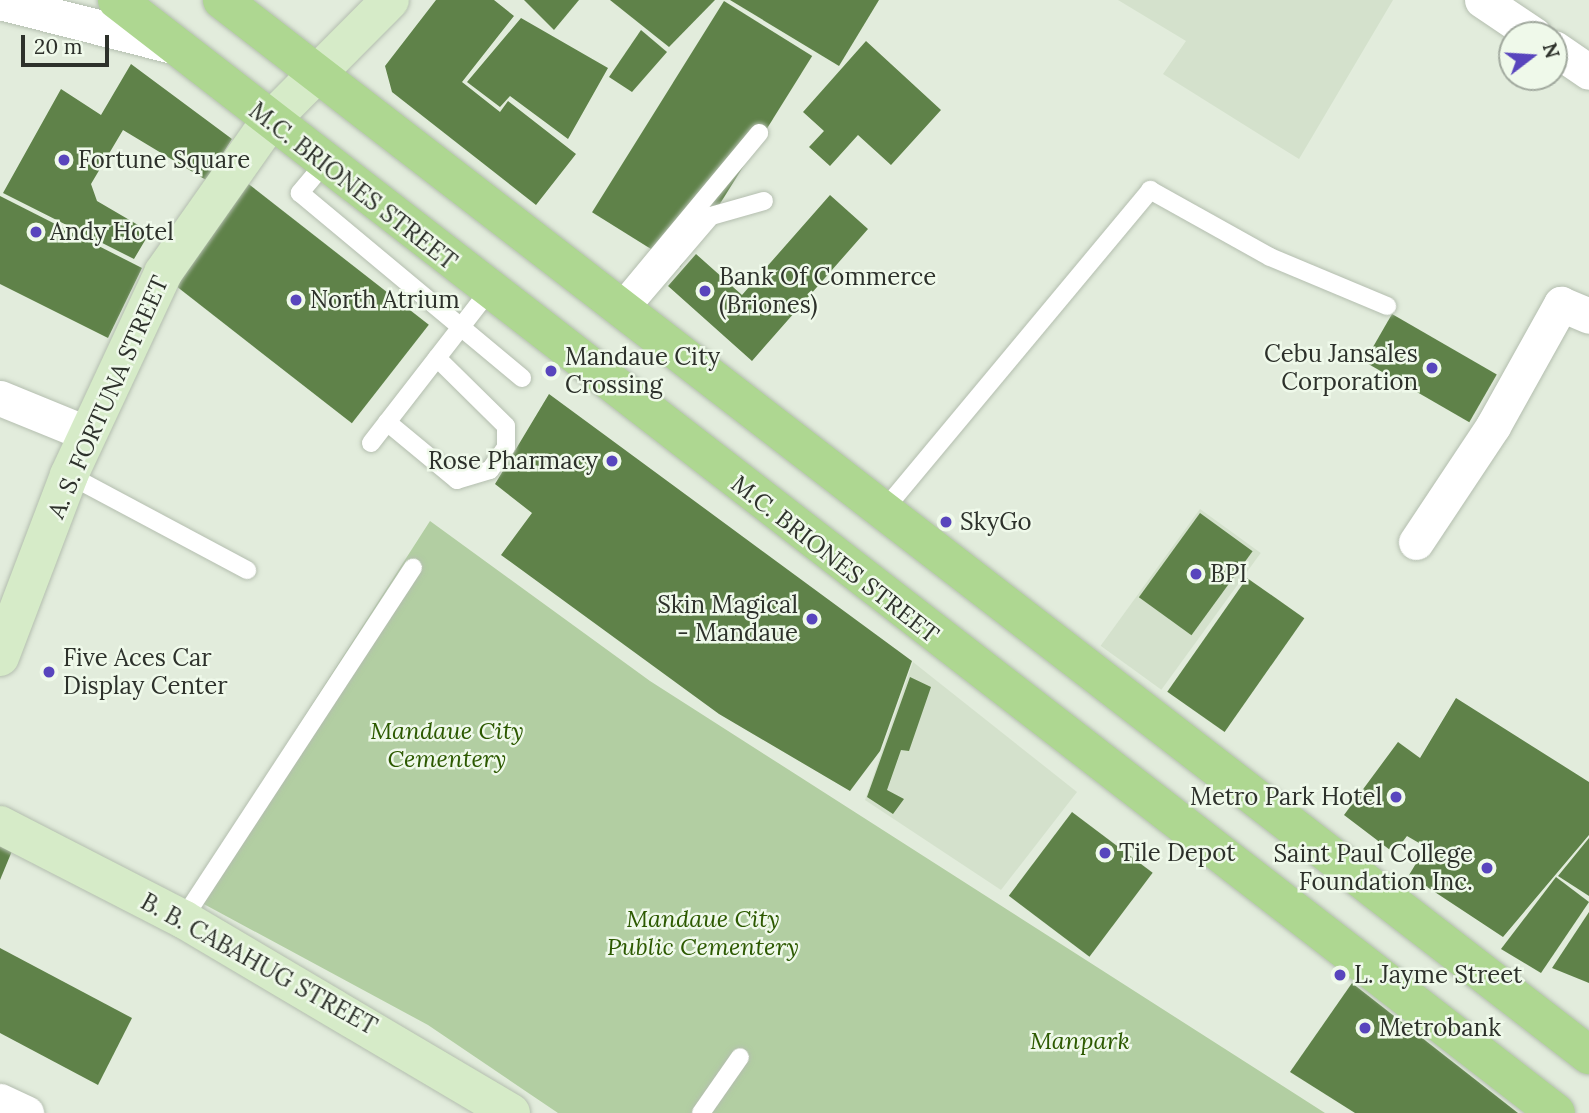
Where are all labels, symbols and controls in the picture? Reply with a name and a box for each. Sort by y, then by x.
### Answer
scale bar [24,21,112,65]
north arrow [1498,21,1568,91]
text: 20 m [34,33,83,60]
text: N [1538,40,1565,61]
street label: M.C. BRIONES STREET [244,96,462,276]
place label: Fortune Square [78,146,250,174]
marker: Fortune Square [56,152,72,168]
place label: Andy Hotel [50,218,174,246]
marker: Andy Hotel [28,224,44,240]
place label: Bank Of Commerce (Briones) [719,263,936,319]
street label: A. S. FORTUNA STREET [42,271,174,523]
marker: Bank Of Commerce (Briones) [697,283,713,299]
place label: North Atrium [310,286,460,314]
marker: North Atrium [288,292,304,308]
place label: Cebu Jansales Corporation [1264,340,1418,396]
place label: Mandaue City Crossing [565,343,720,399]
marker: Cebu Jansales Corporation [1424,360,1440,376]
marker: Mandaue City Crossing [543,363,559,379]
place label: Rose Pharmacy [428,447,598,475]
marker: Rose Pharmacy [604,453,620,469]
street label: M.C. BRIONES STREET [726,469,944,649]
place label: SkyGo [960,508,1031,536]
marker: SkyGo [938,514,954,530]
place label: BPI [1210,560,1247,588]
marker: BPI [1188,566,1204,582]
place label: Skin Magical - Mandaue [657,591,798,647]
marker: Skin Magical - Mandaue [804,611,820,627]
place label: Five Aces Car Display Center [63,644,228,700]
marker: Five Aces Car Display Center [41,664,57,680]
park label: Mandaue City Cementery [370,717,524,773]
place label: Metro Park Hotel [1190,783,1382,811]
marker: Metro Park Hotel [1388,789,1404,805]
place label: Tile Depot [1119,839,1235,867]
place label: Saint Paul College Foundation Inc. [1273,840,1473,896]
marker: Tile Depot [1097,845,1113,861]
marker: Saint Paul College Foundation Inc. [1479,860,1495,876]
street label: B. B. CABAHUG STREET [136,887,382,1041]
park label: Mandaue City Public Cementery [607,905,799,961]
place label: L. Jayme Street [1354,961,1522,989]
marker: L. Jayme Street [1332,967,1348,983]
place label: Metrobank [1379,1014,1501,1042]
marker: Metrobank [1357,1020,1373,1036]
park label: Manpark [1030,1027,1130,1055]

